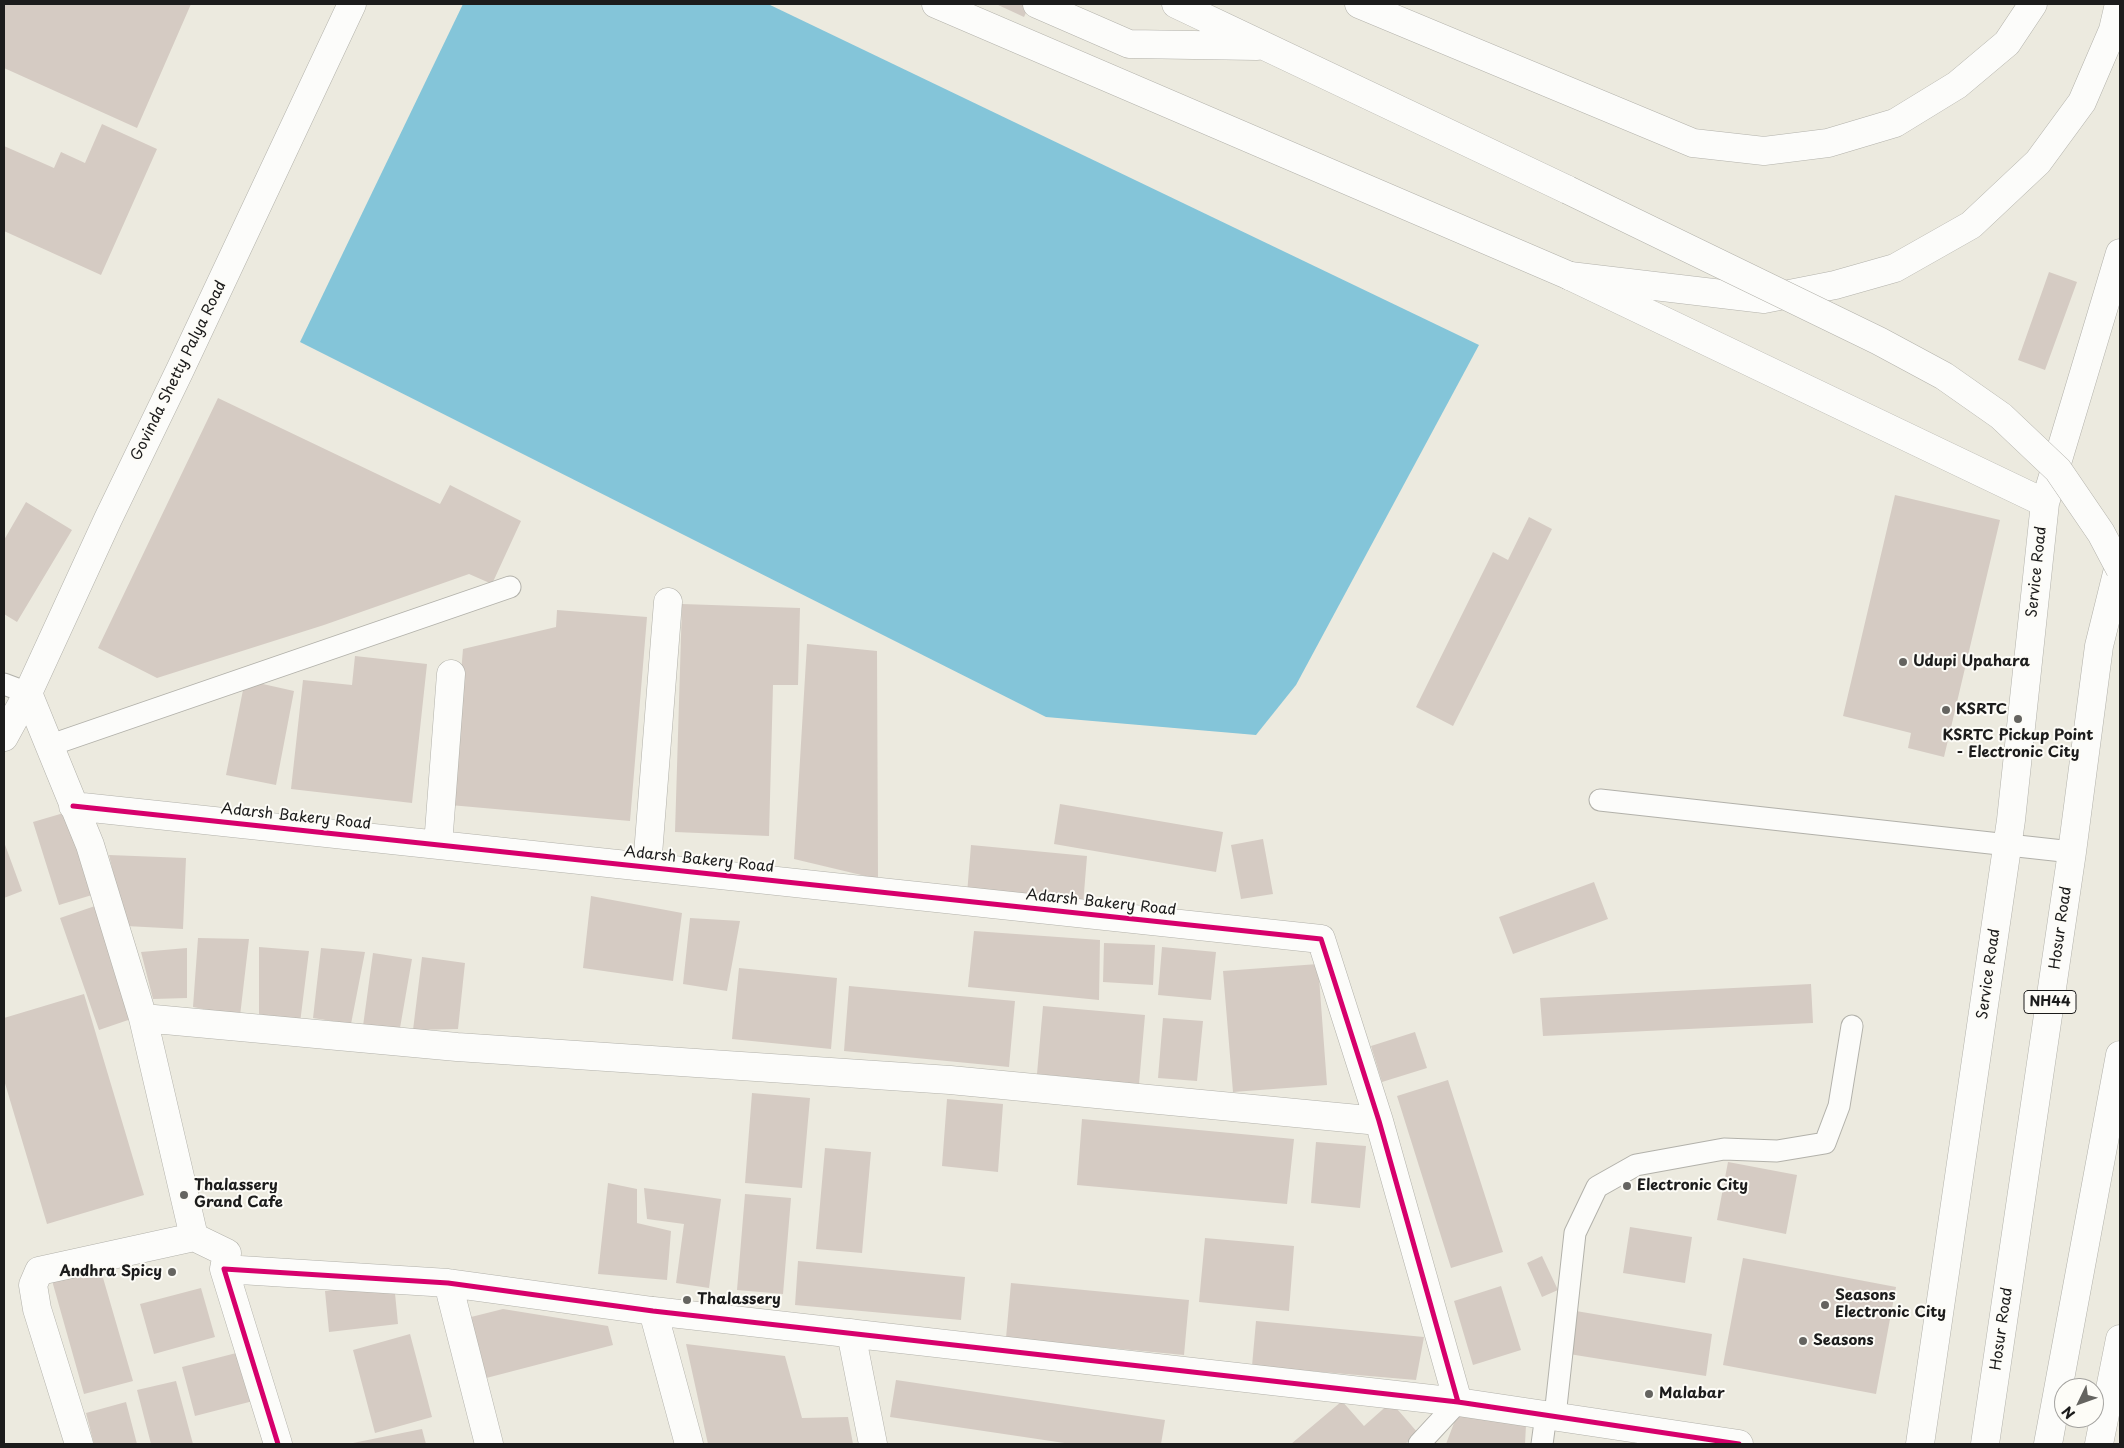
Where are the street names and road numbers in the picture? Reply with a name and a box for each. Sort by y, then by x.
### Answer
street label: Govinda Shetty Palya Road [128,278,230,464]
street label: Service Road [2023,526,2051,618]
street label: Adarsh Bakery Road [220,800,372,834]
street label: Adarsh Bakery Road [623,843,775,877]
street label: Hosur Road [2046,885,2076,971]
street label: Adarsh Bakery Road [1025,886,1177,920]
street label: Service Road [1974,927,2004,1021]
road number: NH44 [2024,990,2076,1014]
street label: Hosur Road [1987,1286,2017,1372]

